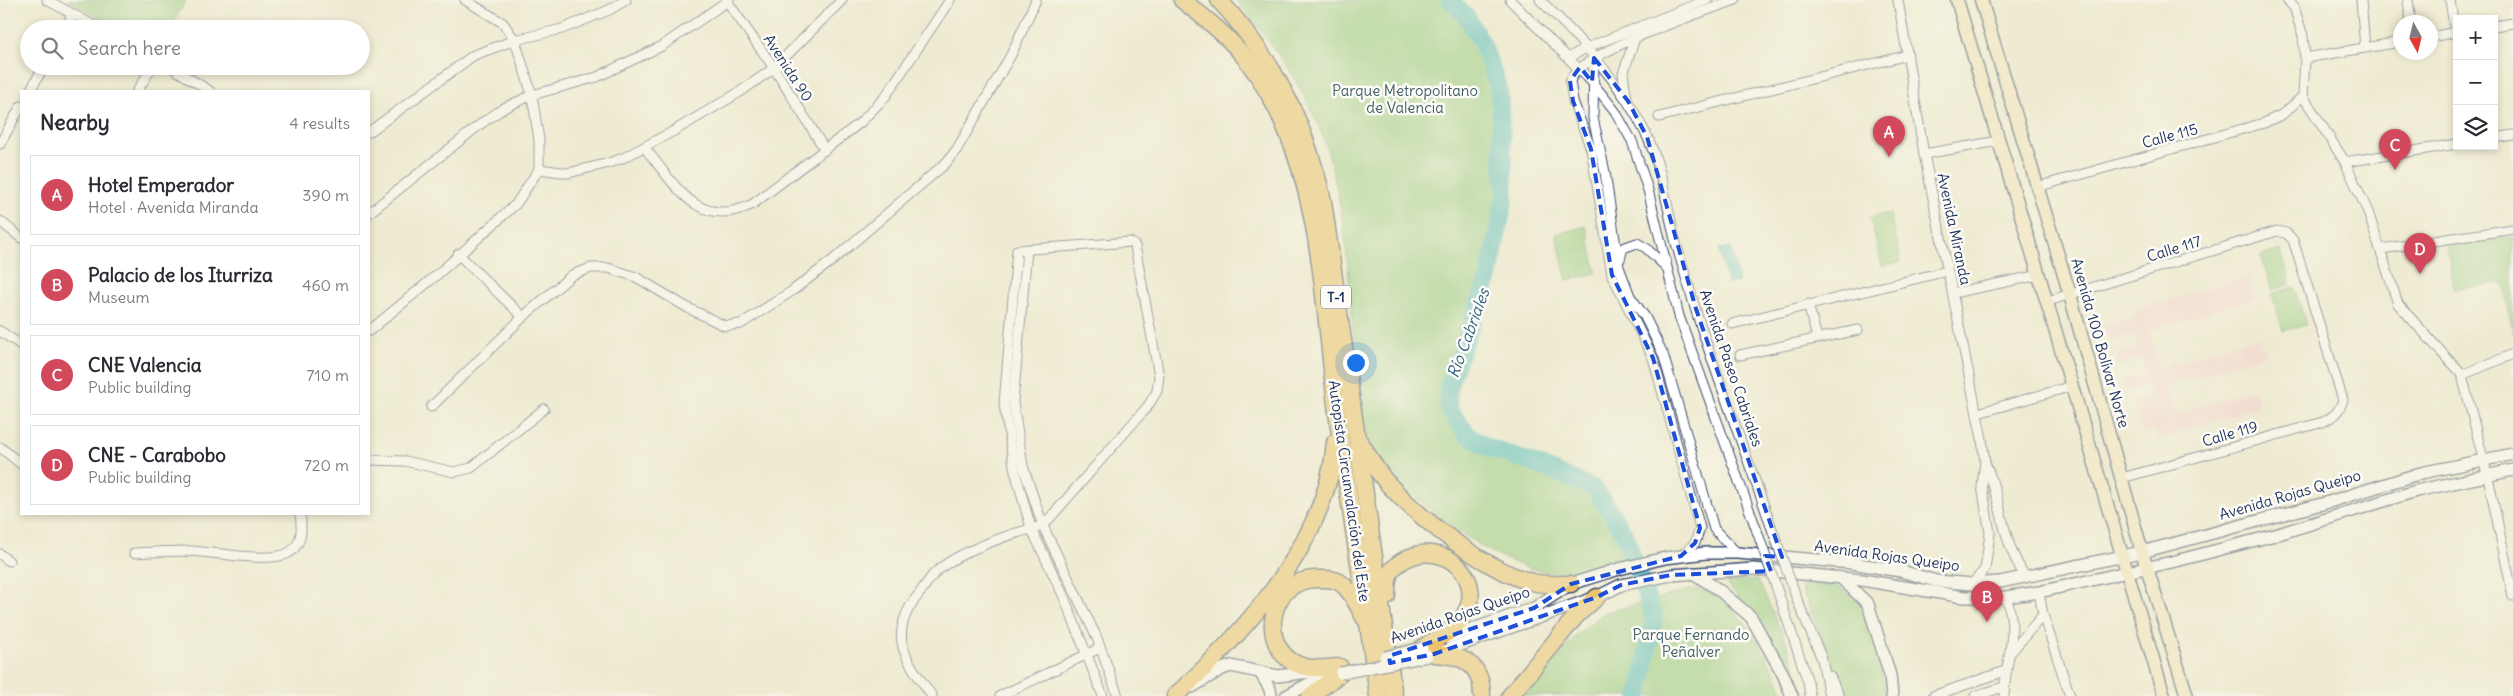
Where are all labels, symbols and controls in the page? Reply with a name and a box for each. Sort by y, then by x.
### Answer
north arrow [2393,15,2438,60]
map controls [2453,15,2498,150]
button: + [2453,15,2498,60]
search box [20,20,370,75]
street label: Avenida 90 [760,31,817,105]
icon: search [38,34,66,62]
text: Search here [78,36,181,60]
button: − [2453,60,2498,105]
park label: Parque Metropolitano de Valencia [1332,81,1478,117]
button: layers [2453,105,2498,150]
text: Nearby [40,109,110,136]
text: 4 results [289,113,350,133]
pin: A [1873,116,1905,157]
street label: Calle 115 [2140,119,2200,152]
pin: C [2379,129,2411,170]
street label: Avenida Miranda [1933,171,1976,287]
text: Hotel Emperador [88,173,234,197]
text: A [52,185,62,205]
text: 390 m [302,185,349,205]
text: Hotel · Avenida Miranda [88,197,259,217]
street label: Calle 117 [2144,231,2203,266]
pin: D [2404,233,2436,274]
street label: Avenida 100 Bolívar Norte [2067,256,2134,430]
text: Palacio de los Iturriza [88,263,273,287]
text: B [52,275,62,295]
text: 460 m [302,275,349,295]
water label: Río Cabriales [1443,285,1494,380]
road number: T-1 [1321,286,1351,308]
text: Museum [88,287,150,307]
street label: Avenida Paseo Cabriales [1696,287,1767,449]
your location [1343,350,1369,376]
text: CNE Valencia [88,353,202,377]
text: C [52,365,62,385]
text: 710 m [306,365,349,385]
text: Public building [88,377,191,397]
street label: Autopista Circunvalación del Este [1325,379,1374,603]
street label: Calle 119 [2200,416,2260,451]
text: CNE - Carabobo [88,443,226,467]
text: D [51,455,63,475]
text: 720 m [304,455,349,475]
street label: Avenida Rojas Queipo [2217,465,2363,524]
text: Public building [88,467,191,487]
street label: Avenida Rojas Queipo [1813,536,1961,575]
pin: B [1971,581,2003,622]
street label: Avenida Rojas Queipo [1387,582,1532,647]
park label: Parque Fernando Peñalver [1633,625,1749,661]

